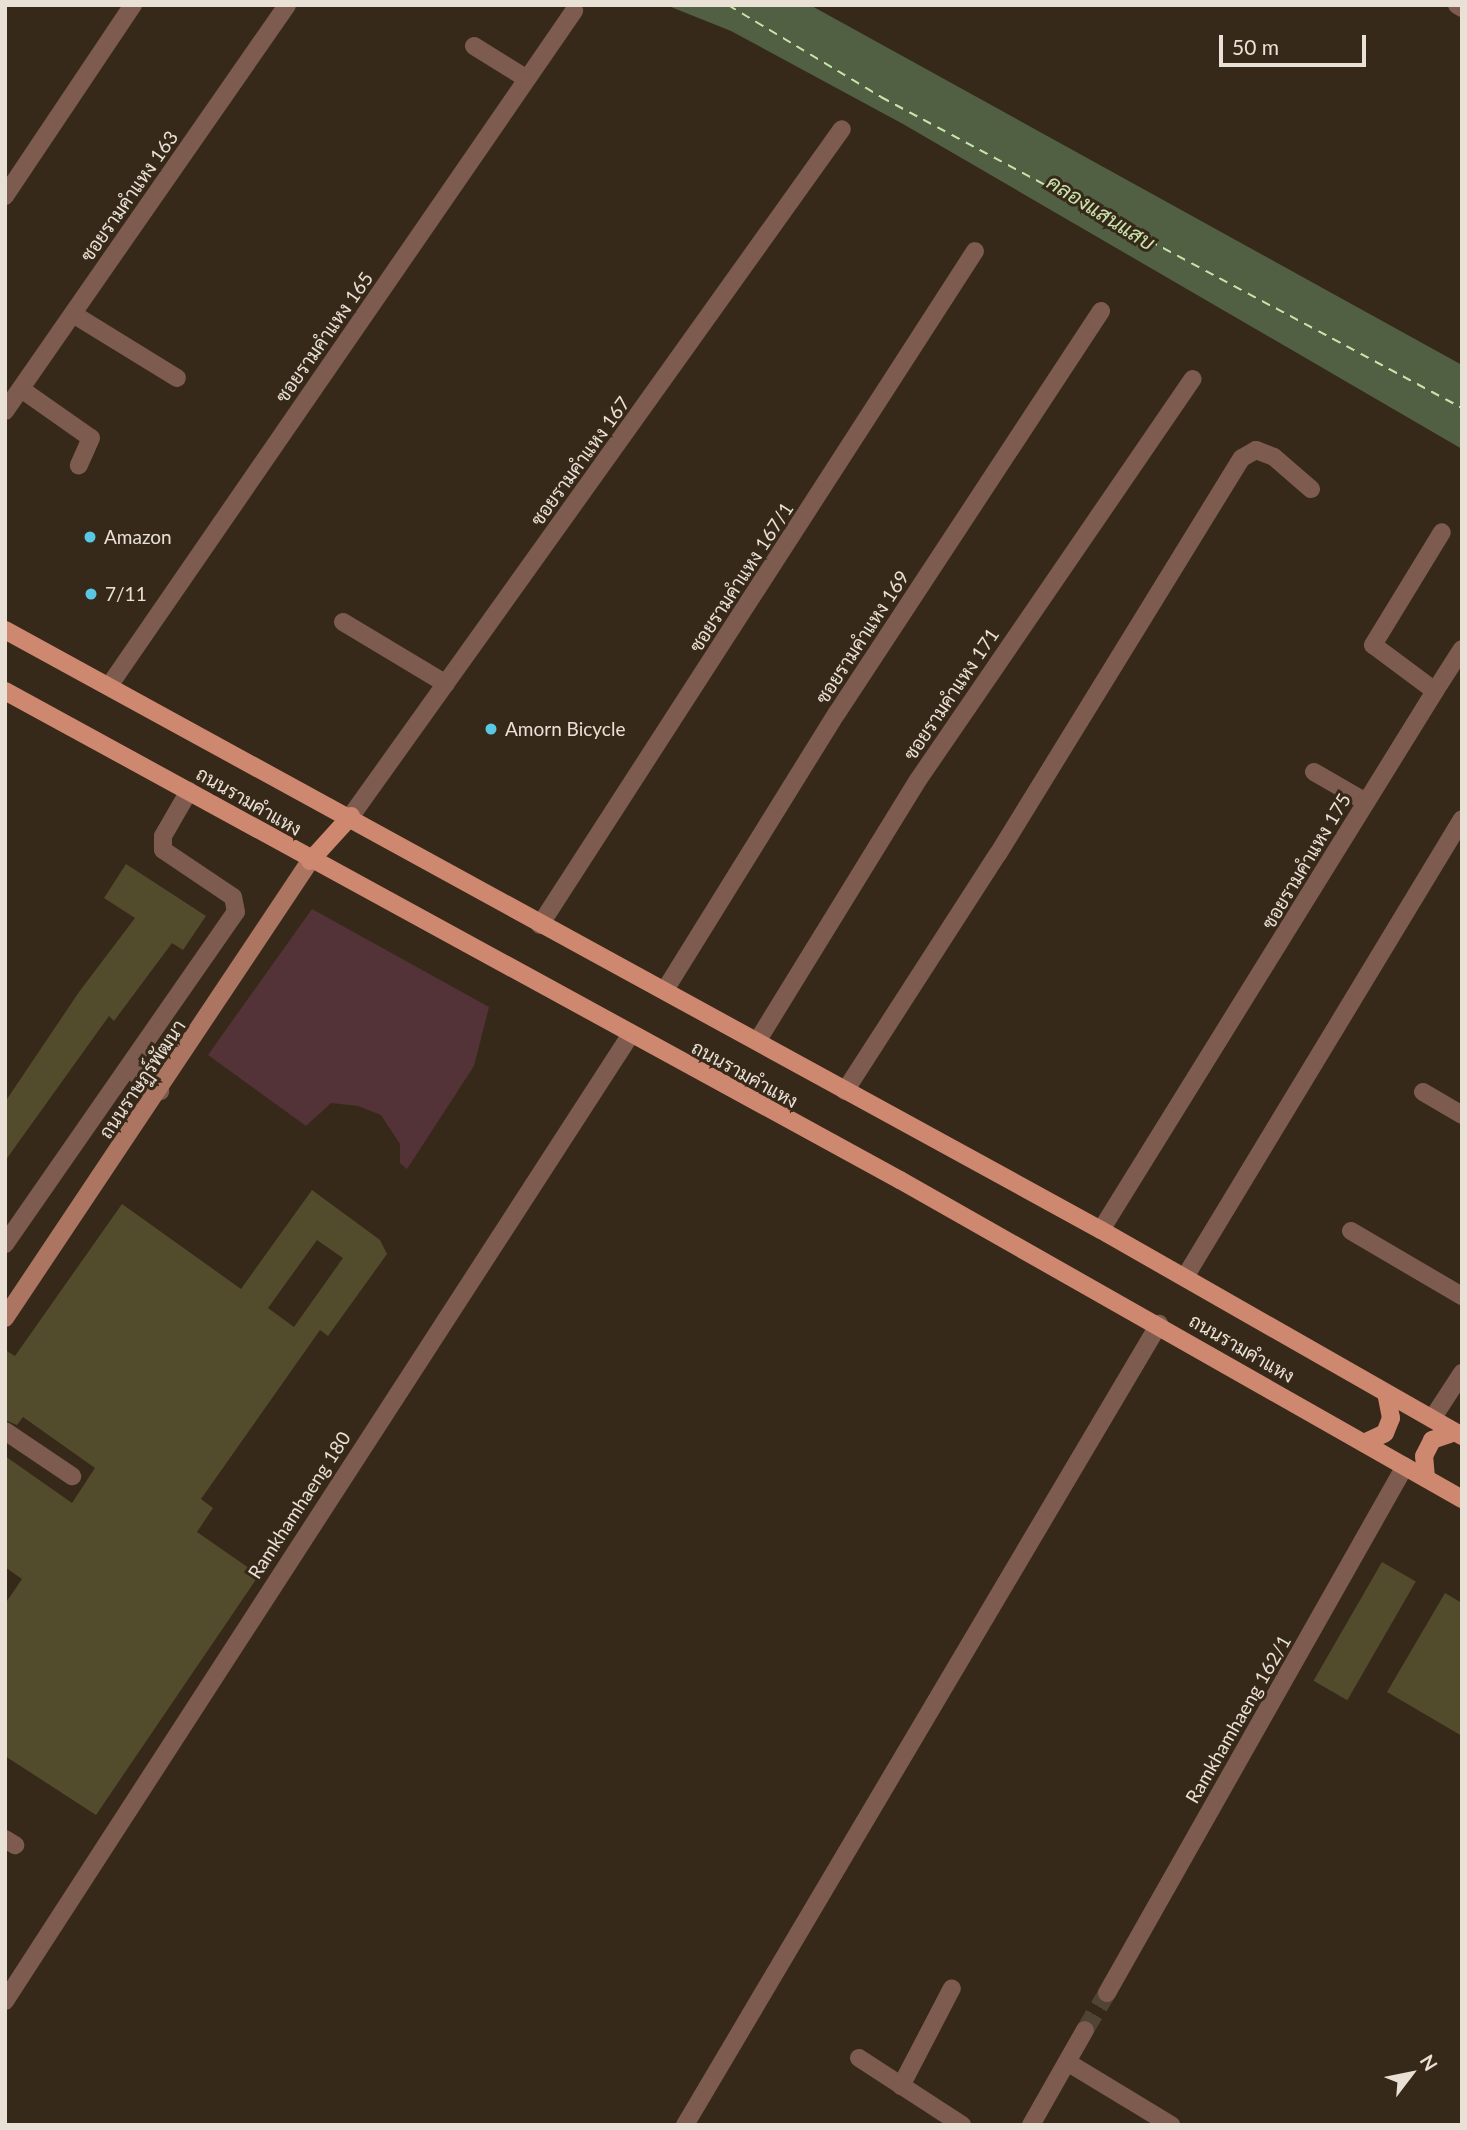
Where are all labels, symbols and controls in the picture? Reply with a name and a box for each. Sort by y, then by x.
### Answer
scale bar [1222,21,1369,65]
text: 50 m [1232,34,1279,59]
street label: ซอยรามคำแหง 163 [75,126,183,266]
water label: คลองแสนแสบ [1042,169,1160,255]
street label: ซอยรามคำแหง 165 [270,267,378,407]
street label: ซอยรามคำแหง 167 [525,392,635,530]
street label: ซอยรามคำแหง 167/1 [684,498,798,656]
place label: Amazon [104,526,172,548]
marker: Amazon [82,529,98,545]
street label: ซอยรามคำแหง 169 [810,566,914,708]
place label: 7/11 [105,583,147,605]
marker: 7/11 [83,586,99,602]
street label: ซอยรามคำแหง 171 [898,624,1004,764]
place label: Amorn Bicycle [505,718,625,740]
marker: Amorn Bicycle [483,721,499,737]
street label: ถนนรามคำแหง [192,762,306,840]
street label: ซอยรามคำแหง 175 [1257,789,1355,933]
street label: ถนนราษฏร์พัฒนา [94,1015,190,1143]
street label: ถนนรามคำแหง [688,1035,802,1113]
street label: ถนนรามคำแหง [1185,1309,1299,1387]
street label: Ramkhamhaeng 180 [243,1427,355,1583]
street label: Ramkhamhaeng 162/1 [1181,1631,1295,1807]
north arrow [1376,2039,1446,2109]
text: N [1416,2050,1443,2075]

